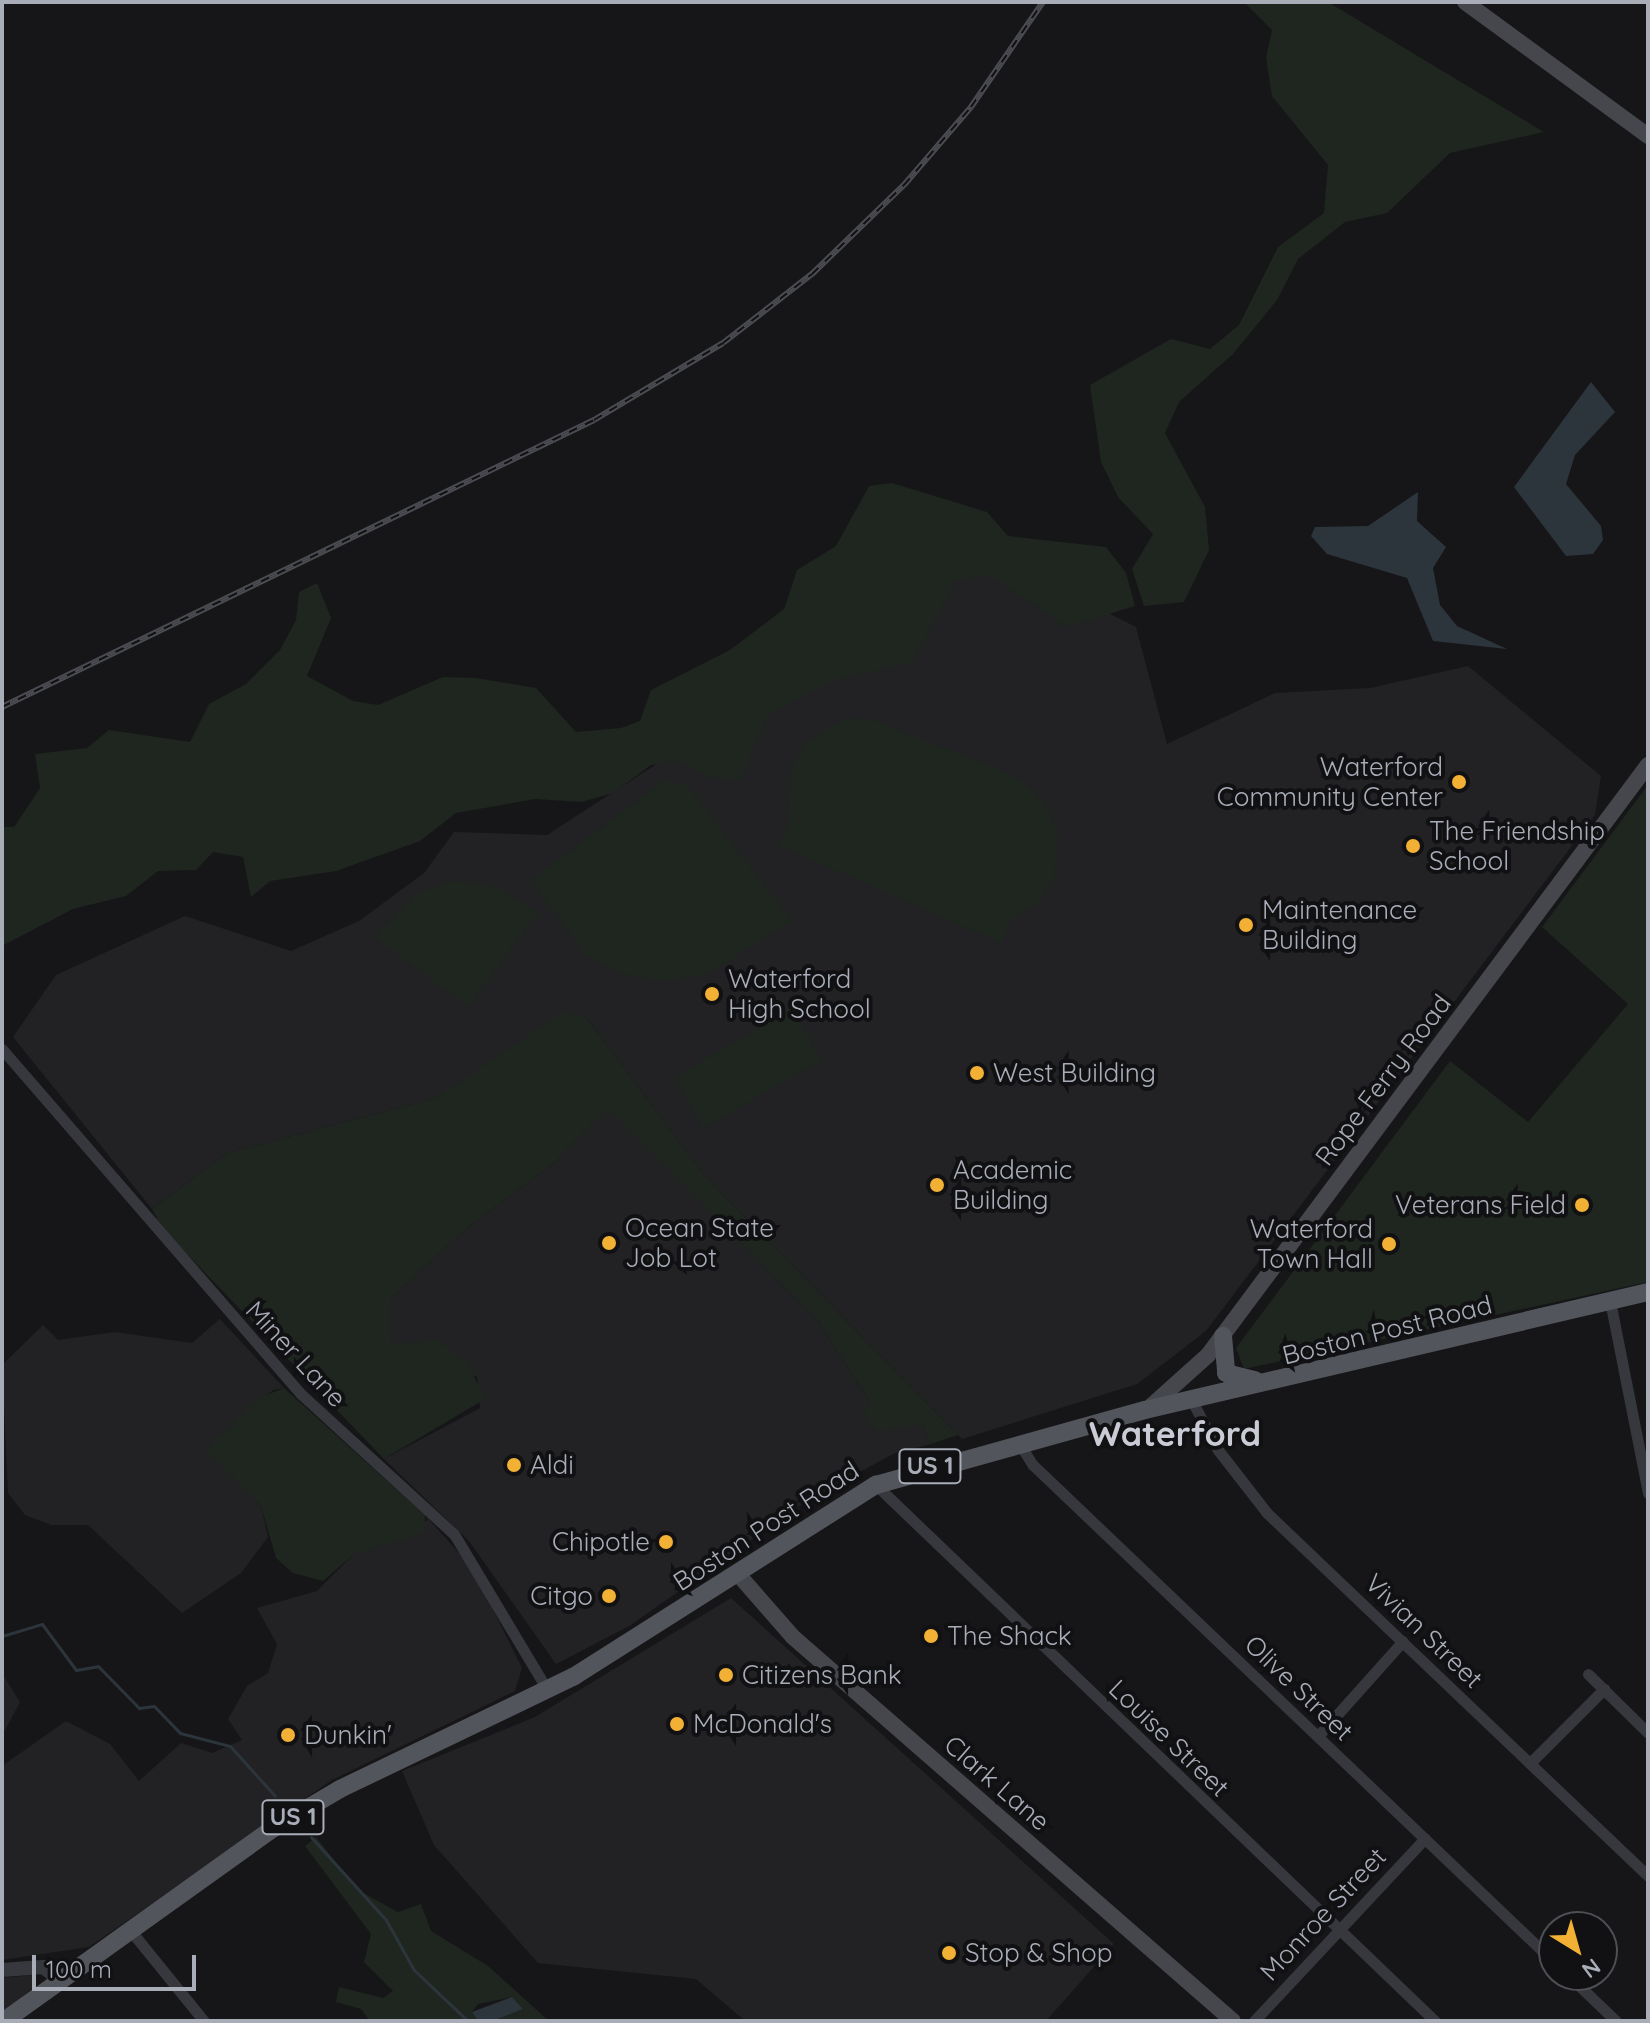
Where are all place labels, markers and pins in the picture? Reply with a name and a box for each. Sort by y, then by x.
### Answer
place label: Waterford Community Center [1217,751,1443,812]
marker: Waterford Community Center [1450,773,1468,791]
place label: The Friendship School [1429,815,1605,876]
marker: The Friendship School [1404,837,1422,855]
place label: Maintenance Building [1262,894,1417,956]
marker: Maintenance Building [1237,916,1255,934]
place label: Waterford High School [728,963,871,1024]
marker: Waterford High School [703,985,721,1003]
place label: West Building [993,1057,1156,1089]
marker: West Building [968,1064,986,1082]
place label: Academic Building [953,1154,1072,1216]
marker: Academic Building [928,1176,946,1194]
place label: Veterans Field [1395,1189,1566,1221]
marker: Veterans Field [1573,1196,1591,1214]
place label: Ocean State Job Lot [625,1212,774,1274]
place label: Waterford Town Hall [1250,1213,1373,1274]
marker: Ocean State Job Lot [600,1234,618,1252]
marker: Waterford Town Hall [1380,1235,1398,1253]
place label: Aldi [530,1449,574,1481]
marker: Aldi [505,1456,523,1474]
place label: Chipotle [552,1526,650,1558]
marker: Chipotle [657,1533,675,1551]
place label: Citgo [530,1580,593,1612]
marker: Citgo [600,1587,618,1605]
place label: The Shack [947,1620,1072,1652]
marker: The Shack [922,1627,940,1645]
place label: Citizens Bank [742,1659,902,1691]
marker: Citizens Bank [717,1666,735,1684]
place label: McDonald's [693,1708,832,1740]
marker: McDonald's [668,1715,686,1733]
place label: Dunkin' [304,1719,392,1751]
marker: Dunkin' [279,1726,297,1744]
place label: Stop & Shop [965,1937,1112,1969]
marker: Stop & Shop [940,1944,958,1962]

